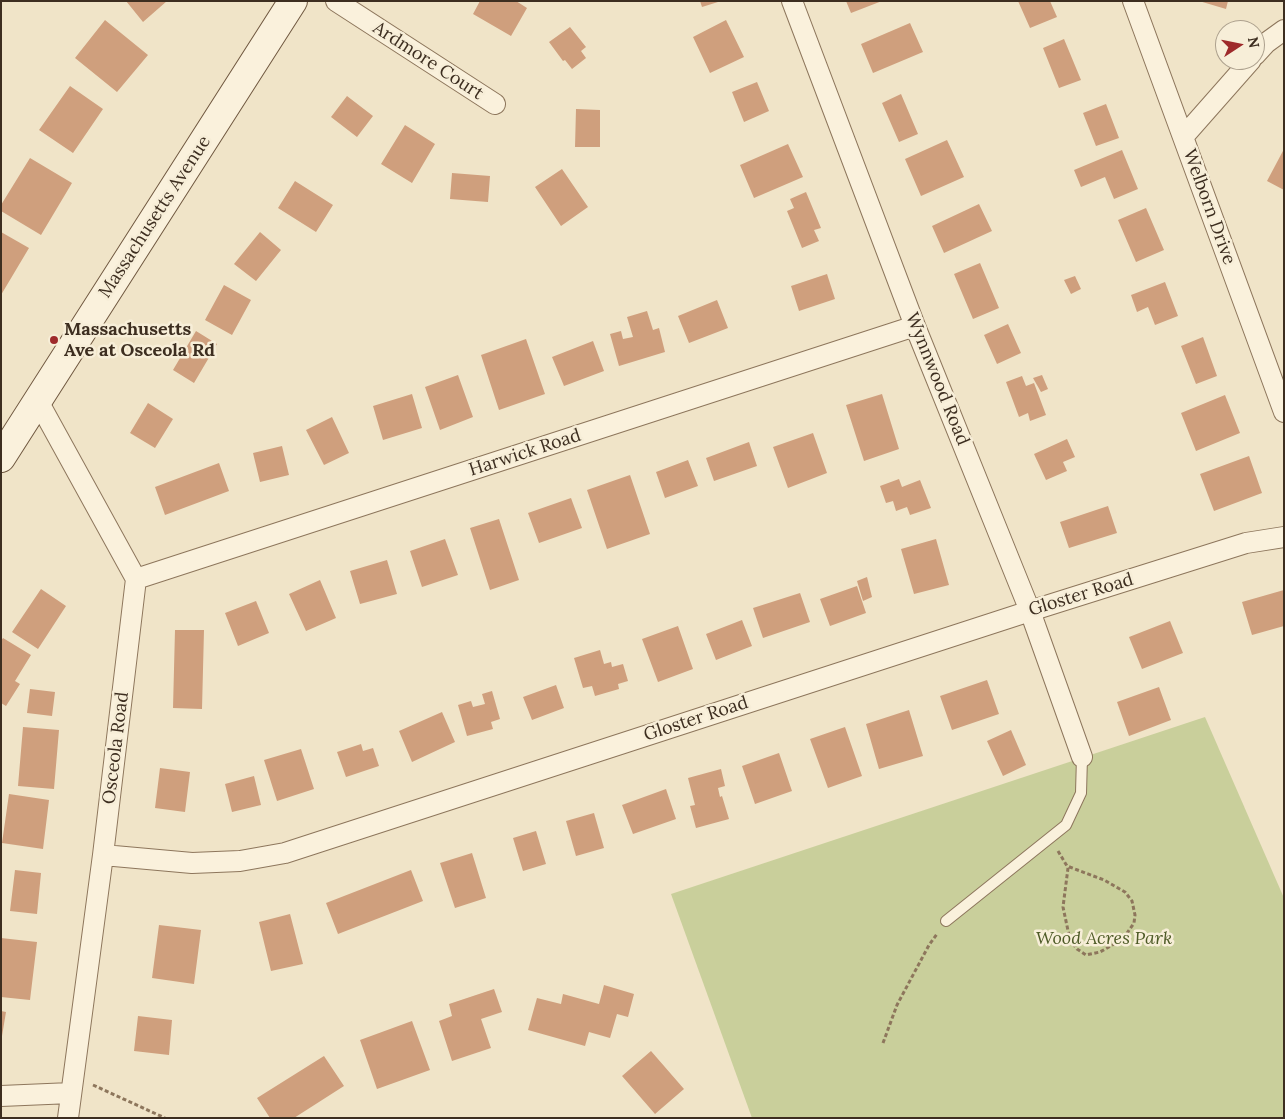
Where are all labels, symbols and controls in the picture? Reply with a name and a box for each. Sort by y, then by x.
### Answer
street label: Ardmore Court [369,17,487,105]
north arrow [1215,20,1265,70]
text: N [1244,35,1264,49]
street label: Massachusetts Avenue [94,132,216,302]
street label: Welborn Drive [1178,146,1240,268]
street label: Wynnwood Road [901,310,973,448]
place label: Massachusetts Ave at Osceola Rd [64,319,215,362]
marker: Massachusetts Ave at Osceola Rd [48,334,60,346]
street label: Harwick Road [466,425,584,481]
street label: Gloster Road [1026,569,1136,621]
street label: Osceola Road [98,691,134,805]
street label: Gloster Road [641,692,751,746]
park label: Wood Acres Park [1036,928,1172,950]

